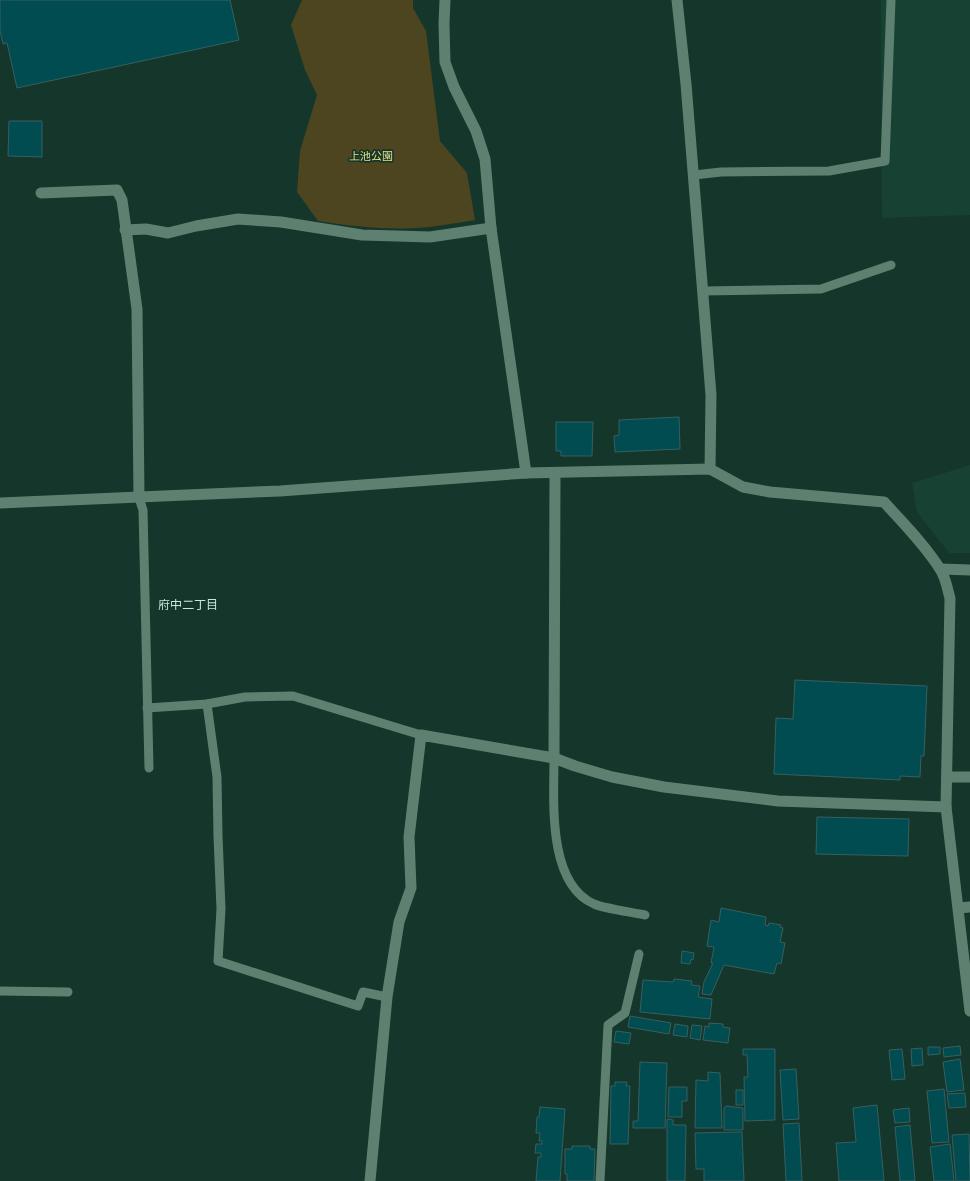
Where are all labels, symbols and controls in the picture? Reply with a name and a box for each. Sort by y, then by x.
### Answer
park label: 上池公園 [349,150,393,163]
district label: 府中二丁目 [158,598,218,612]

